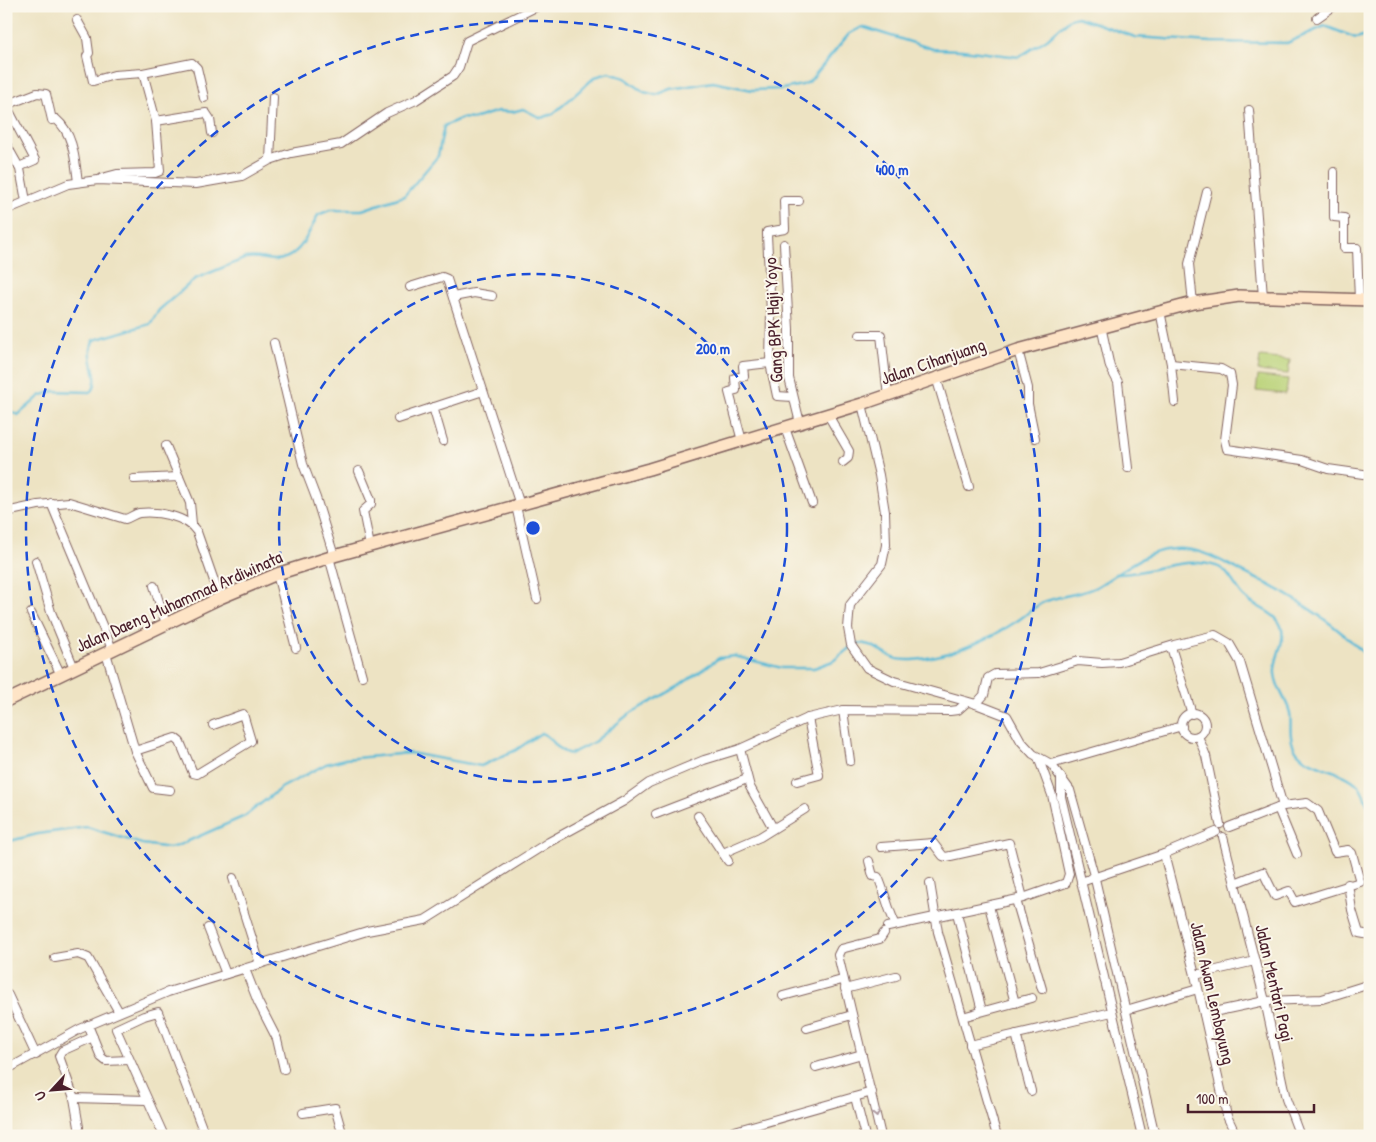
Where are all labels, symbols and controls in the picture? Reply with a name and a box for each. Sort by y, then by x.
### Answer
text: 400 m [876,159,908,180]
street label: Gang BPK Haji Yoyo [757,257,789,383]
street label: Jalan Cihanjuang [877,331,989,391]
text: 200 m [696,338,730,359]
centre of rings [524,519,542,537]
street label: Jalan Daeng Muhammad Ardiwinata [72,544,286,658]
street label: Jalan Awan Lembayung [1184,919,1242,1067]
street label: Jalan Mentari Pagi [1249,922,1301,1044]
north arrow [28,1064,78,1114]
scale bar [1188,1082,1315,1114]
text: U [30,1088,50,1104]
text: 100 m [1196,1088,1229,1109]
one-way arrow [871,1110,881,1118]

